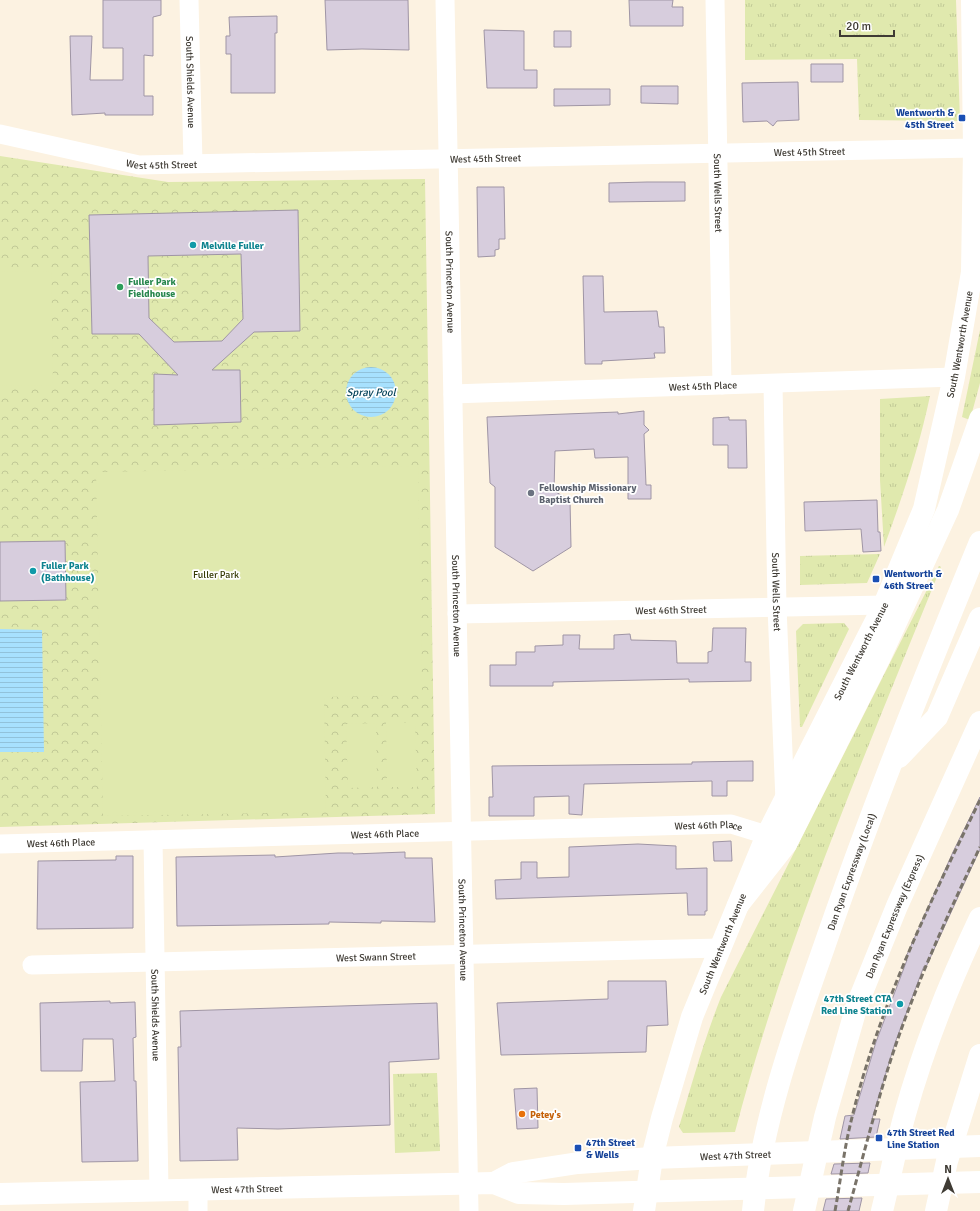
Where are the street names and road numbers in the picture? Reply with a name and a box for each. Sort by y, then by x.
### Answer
street label: South Shields Avenue [183,36,197,128]
street label: West 45th Street [774,146,846,159]
street label: West 45th Street [450,152,522,166]
street label: South Wells Street [711,153,724,233]
street label: West 45th Street [125,157,198,172]
street label: South Princeton Avenue [443,231,457,333]
street label: South Wentworth Avenue [944,290,976,399]
street label: West 45th Place [668,379,737,394]
street label: South Wells Street [769,552,783,632]
street label: South Princeton Avenue [449,555,463,657]
street label: South Wentworth Avenue [832,601,891,702]
street label: West 46th Street [635,604,707,617]
street label: Dan Ryan Expressway (Local) [825,812,879,932]
street label: West 46th Place [674,819,744,834]
street label: West 46th Place [350,828,419,841]
street label: West 46th Place [27,836,95,850]
street label: Dan Ryan Expressway (Express) [863,853,927,980]
street label: South Princeton Avenue [455,879,469,981]
street label: South Wentworth Avenue [697,892,749,996]
street label: West Swann Street [336,951,417,964]
street label: South Shields Avenue [148,969,162,1061]
street label: West 47th Street [700,1149,772,1163]
street label: West 47th Street [211,1183,283,1196]

